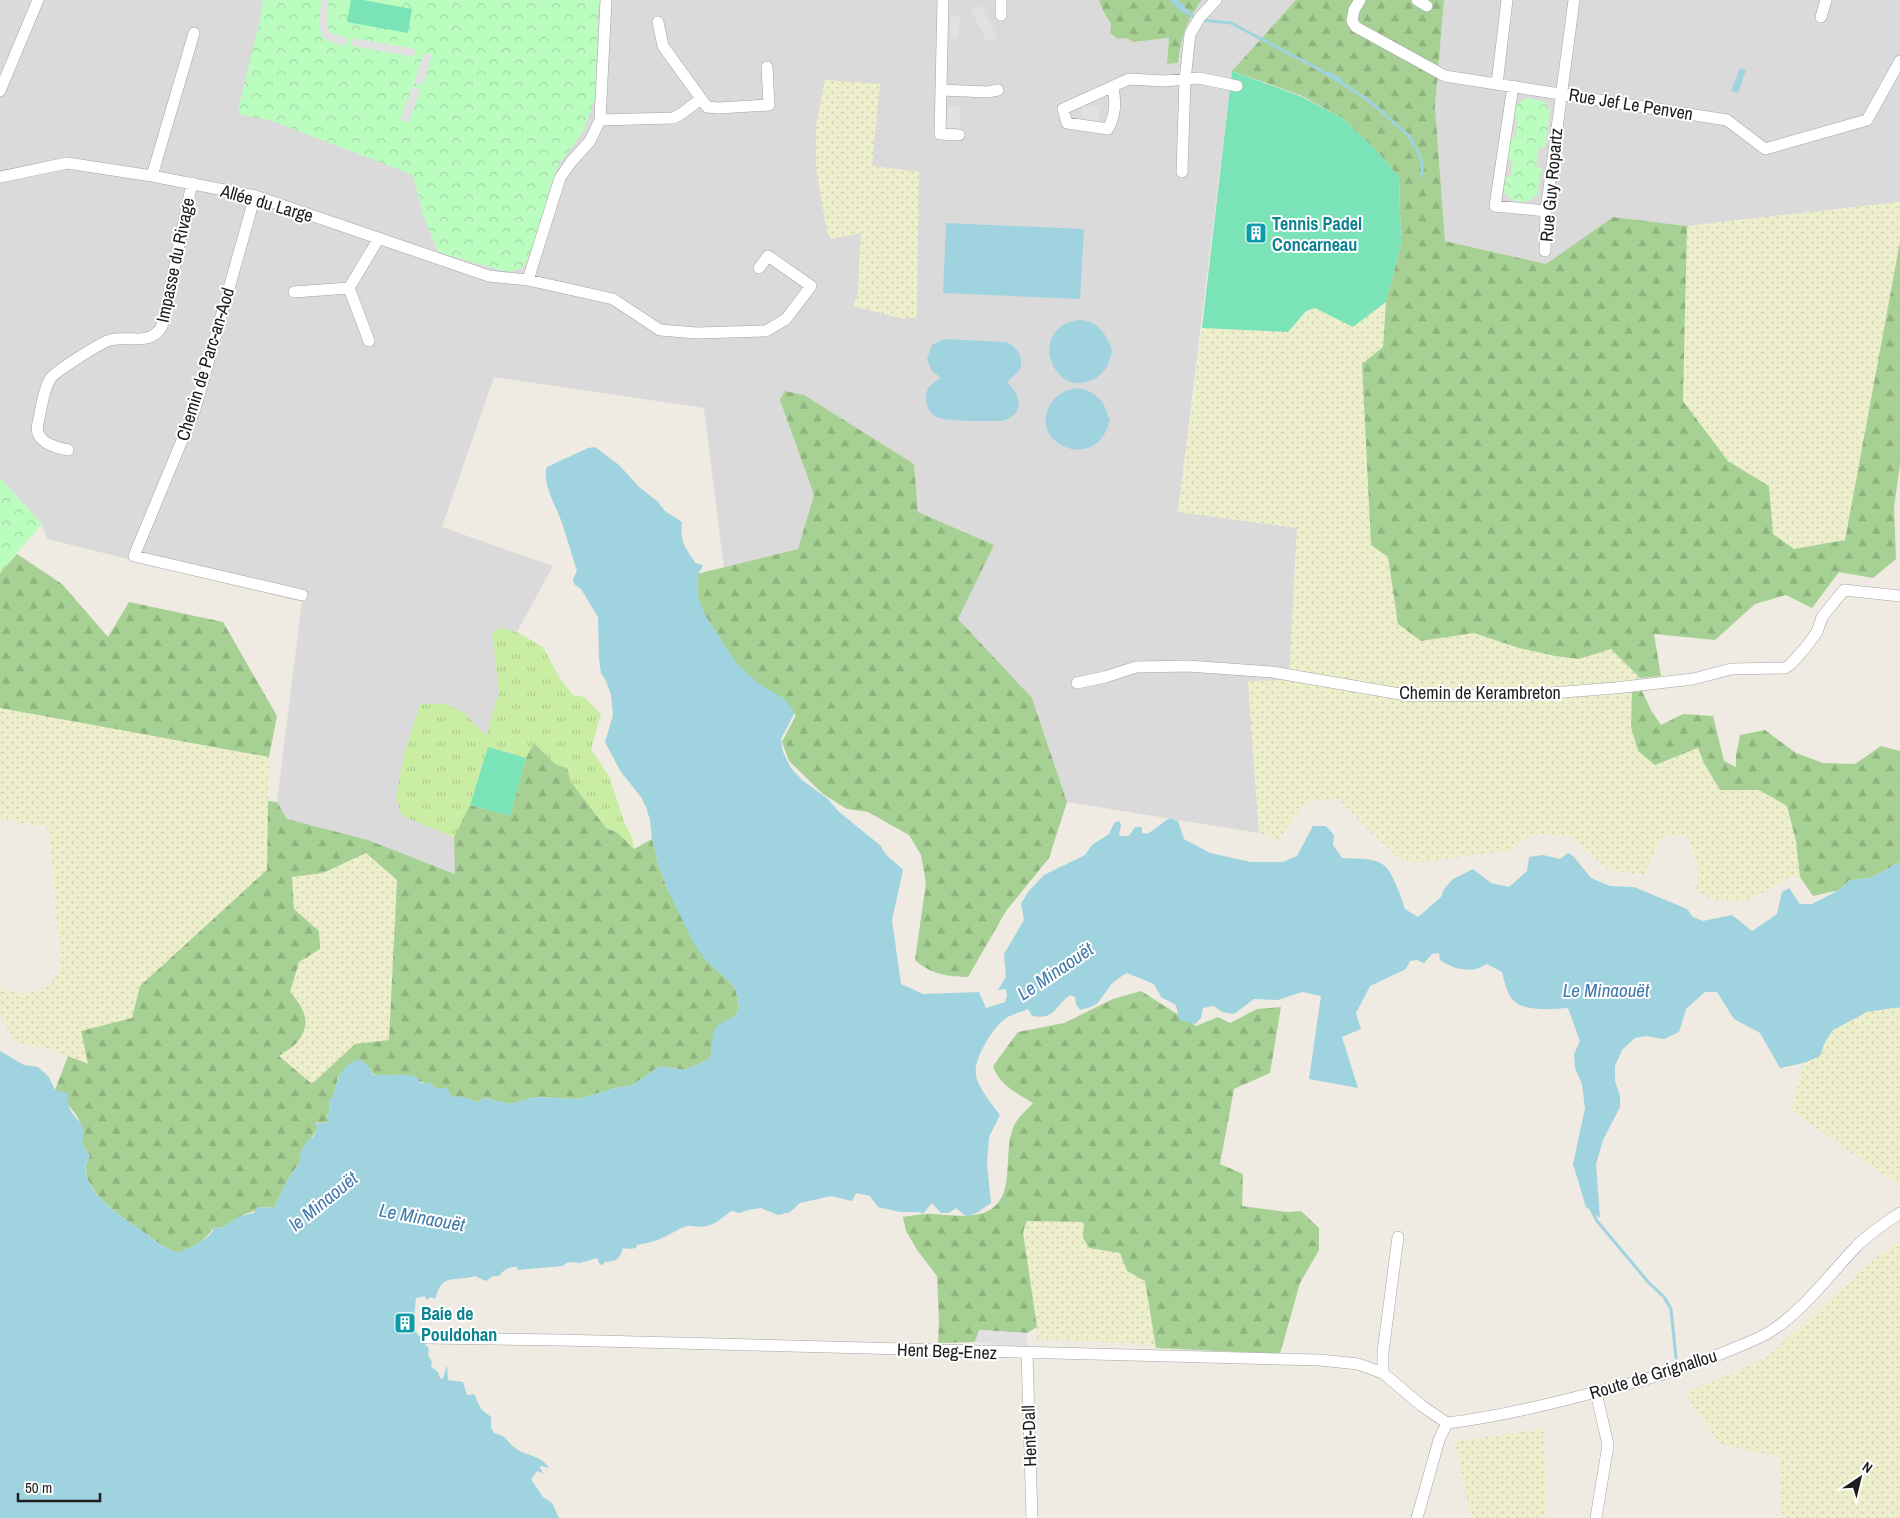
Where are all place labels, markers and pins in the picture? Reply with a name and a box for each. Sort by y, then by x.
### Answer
place label: Tennis Padel Concarneau [1272,211,1362,257]
building icon: Tennis Padel Concarneau [1244,221,1268,245]
place label: Baie de Pouldohan [421,1301,497,1347]
building icon: Baie de Pouldohan [393,1311,417,1335]

